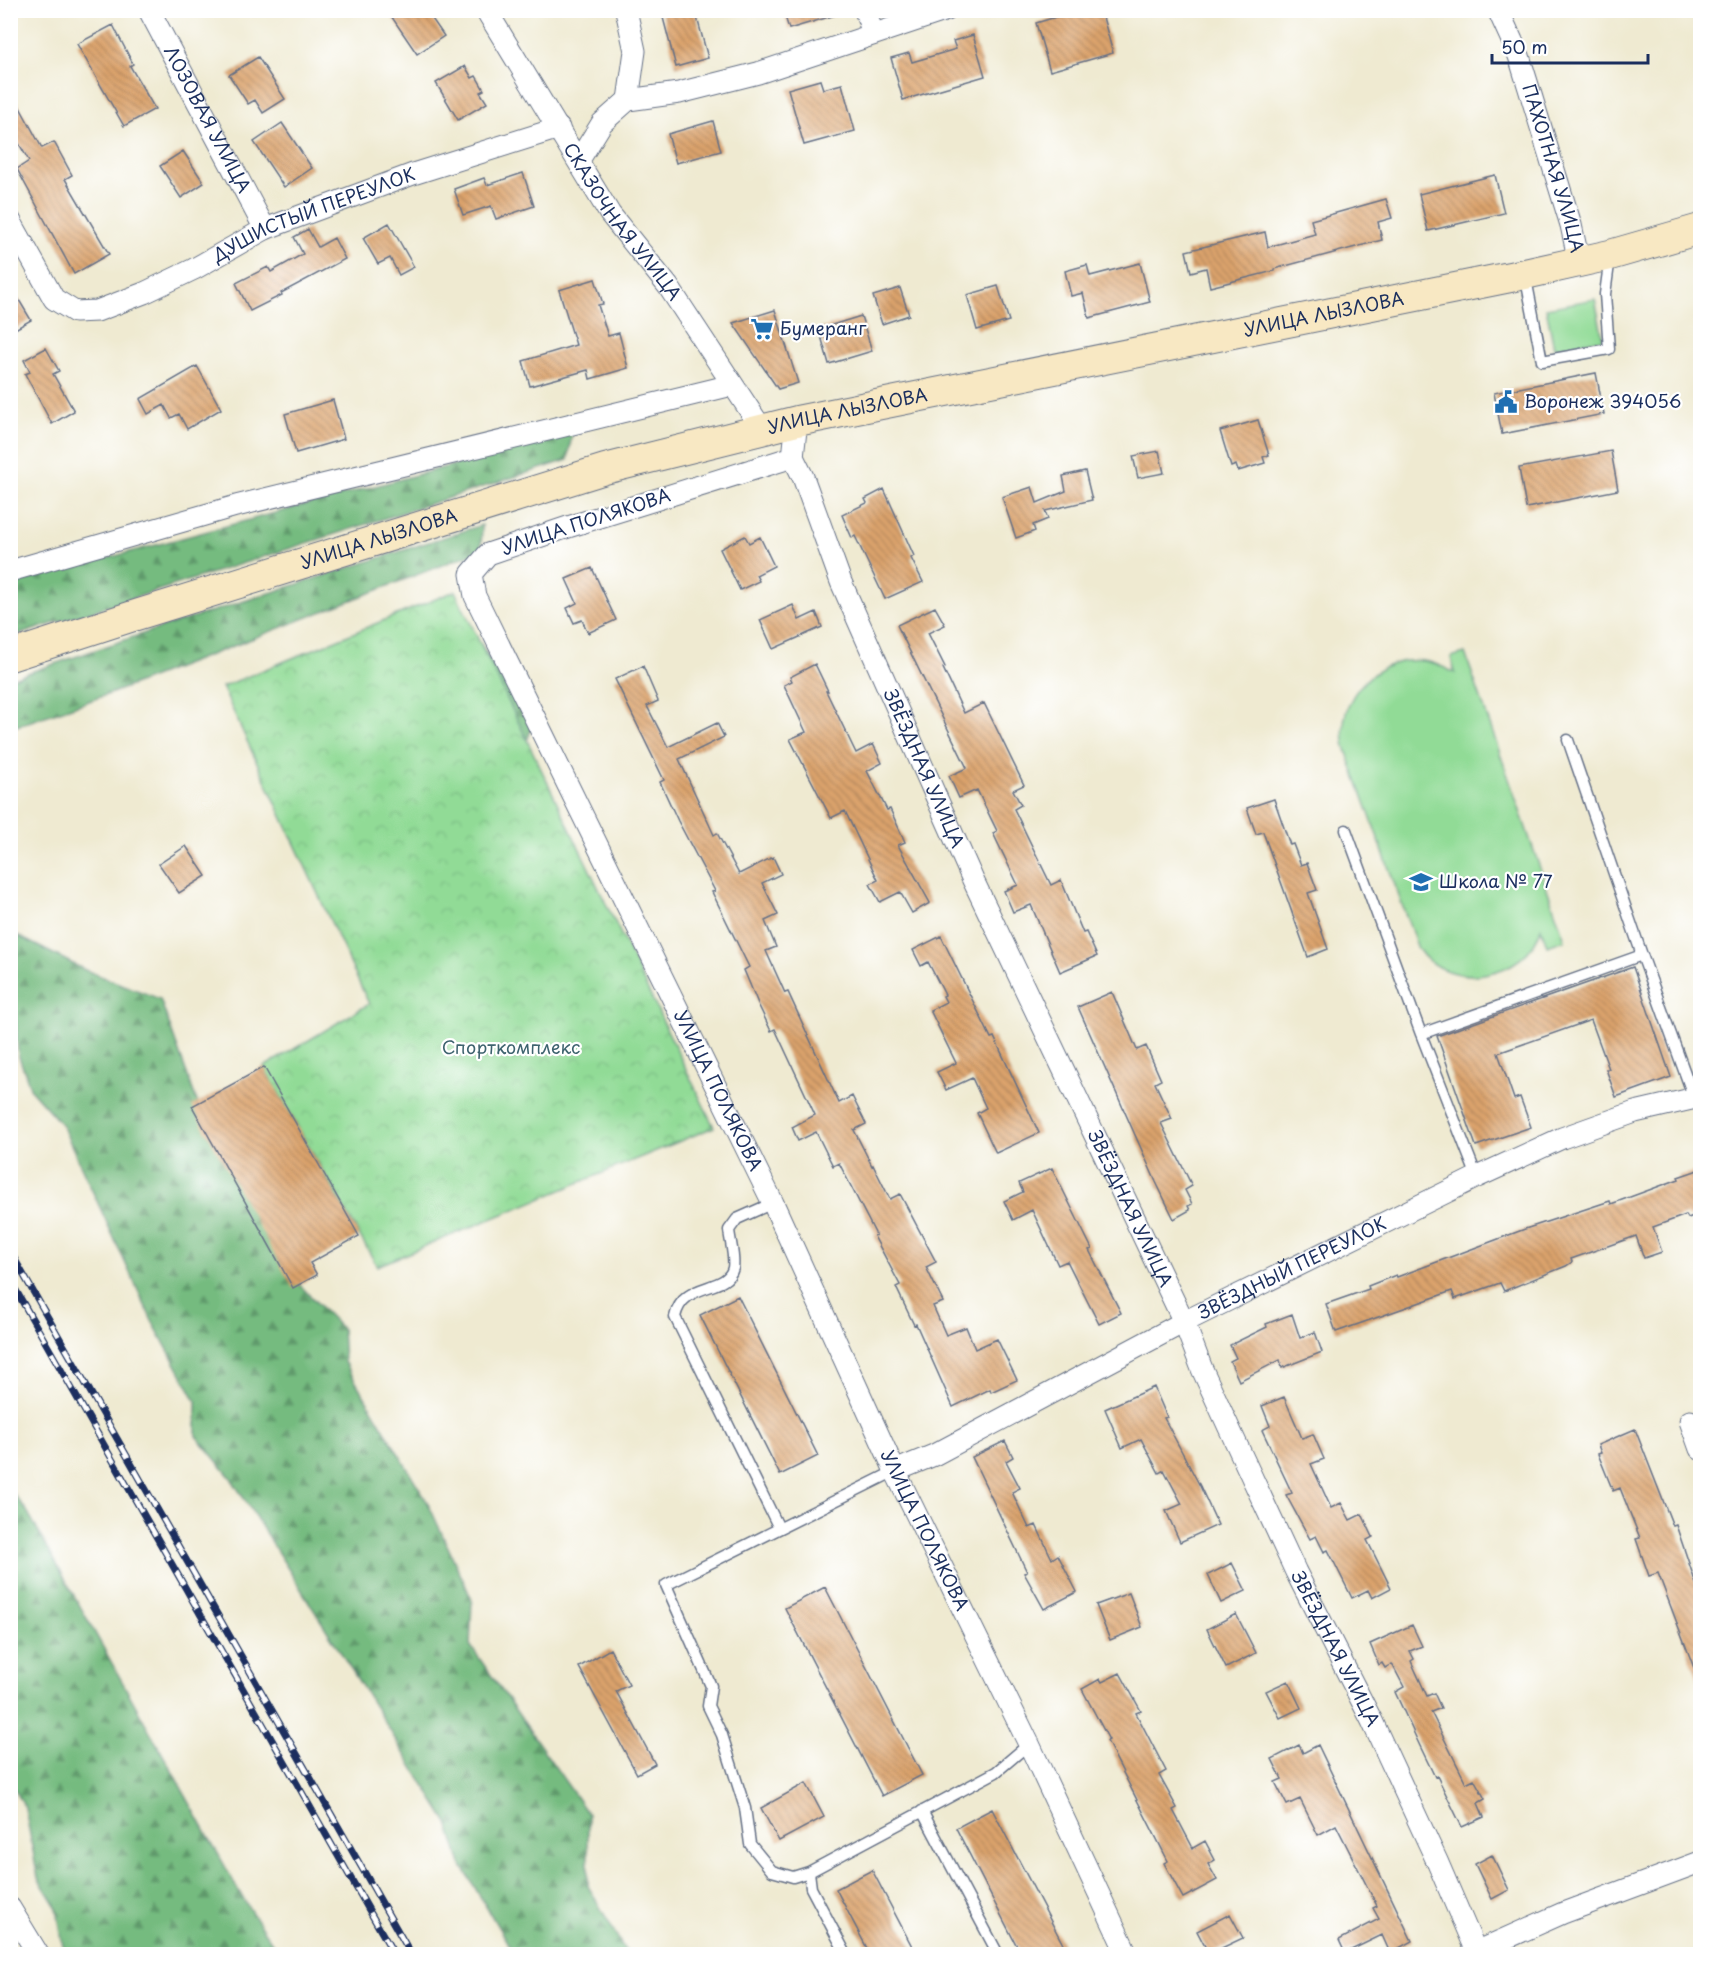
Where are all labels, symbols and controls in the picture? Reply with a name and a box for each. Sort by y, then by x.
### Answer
scale bar [1492,27,1648,65]
text: 50 m [1501,33,1548,60]
street label: ЛОЗОВАЯ УЛИЦА [158,41,259,197]
street label: ПАХОТНАЯ УЛИЦА [1516,80,1592,255]
street label: СКАЗОЧНАЯ УЛИЦА [558,137,689,305]
street label: ДУШИСТЫЙ ПЕРЕУЛОК [206,159,419,268]
street label: УЛИЦА ЛЫЗЛОВА [1241,284,1406,343]
place label: Бумеранг [780,314,867,341]
supermarket icon: Бумеранг [749,316,775,342]
street label: УЛИЦА ЛЫЗЛОВА [764,380,930,440]
place label: Воронеж 394056 [1524,387,1681,414]
public building icon: Воронеж 394056 [1493,389,1519,415]
street label: УЛИЦА ПОЛЯКОВА [498,481,673,561]
street label: УЛИЦА ЛЫЗЛОВА [297,501,460,575]
street label: ЗВЁЗДНАЯ УЛИЦА [878,684,972,852]
place label: Школа № 77 [1439,867,1553,894]
school or university icon: Школа № 77 [1408,869,1434,895]
street label: УЛИЦА ПОЛЯКОВА [668,1005,770,1175]
park label: Спорткомплекс [442,1033,580,1060]
street label: ЗВЁЗДНАЯ УЛИЦА [1082,1125,1180,1291]
street label: ЗВЁЗДНЫЙ ПЕРЕУЛОК [1193,1209,1390,1325]
street label: УЛИЦА ПОЛЯКОВА [875,1445,977,1615]
street label: ЗВЁЗДНАЯ УЛИЦА [1285,1566,1388,1731]

